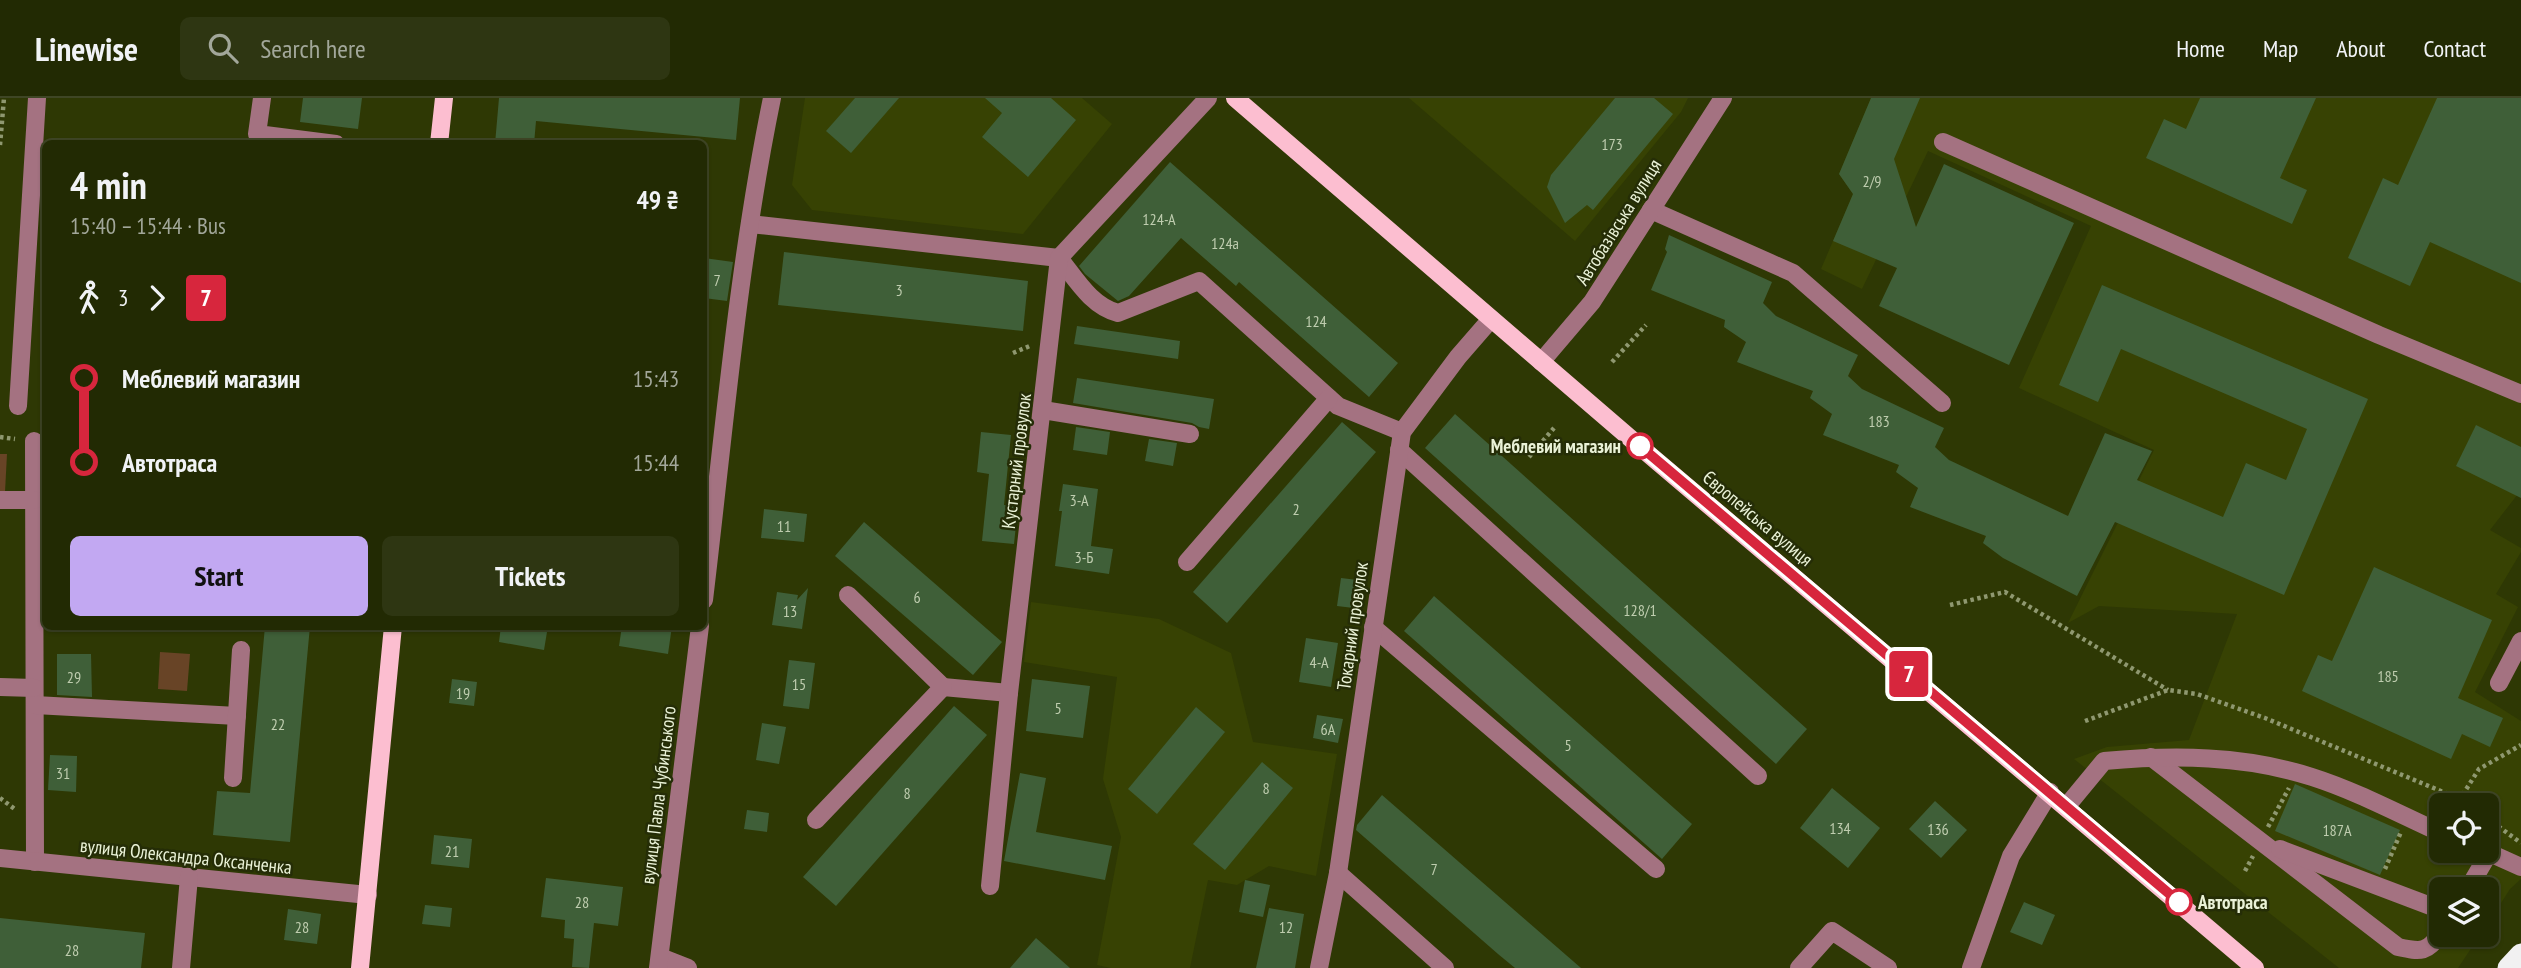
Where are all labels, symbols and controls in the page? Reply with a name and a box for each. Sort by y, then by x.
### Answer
search box [180,17,670,80]
text: Linewise [35,27,138,70]
icon: search [204,29,242,67]
text: Search here [260,32,366,65]
text: Home [2176,33,2225,64]
text: Map [2263,33,2298,64]
text: About [2336,33,2385,64]
text: Contact [2423,33,2486,64]
house number: 173 [1601,134,1623,154]
street label: Автобазівська вулиця [1570,154,1666,290]
text: 4 min [70,160,147,209]
house number: 2/9 [1862,171,1882,191]
text: 49 ₴ [636,183,679,216]
house number: 124-А [1142,209,1176,229]
text: 15:40 – 15:44 · Bus [70,211,226,240]
house number: 124а [1211,233,1239,253]
house number: 7 [713,270,721,290]
icon: walk [70,279,108,317]
icon: forward [138,279,176,317]
house number: 3 [895,280,903,300]
text: 7 [200,282,212,313]
text: 3 [118,283,128,312]
house number: 124 [1305,311,1327,331]
text: Меблевий магазин [122,362,300,395]
text: 15:43 [633,364,679,393]
street label: Кустарний провулок [996,391,1036,530]
house number: 183 [1868,411,1890,431]
marker: Меблевий магазин [1627,433,1653,459]
place label: Меблевий магазин [1491,434,1621,458]
text: Автотраса [122,446,217,479]
text: 15:44 [633,448,679,477]
street label: Європейська вулиця [1698,465,1818,571]
house number: 3-А [1070,490,1089,510]
house number: 2 [1292,499,1300,519]
house number: 11 [777,516,791,536]
button: Start [70,536,368,616]
button: Tickets [382,536,679,616]
house number: 3-Б [1075,547,1093,567]
street label: Токарний провулок [1331,560,1373,692]
house number: 6 [913,587,921,607]
house number: 128/1 [1623,600,1657,620]
house number: 13 [783,601,797,621]
line badge: 7 [1886,651,1932,697]
house number: 4-А [1310,652,1329,672]
text: 7 [1903,658,1915,689]
house number: 185 [2377,666,2399,686]
house number: 29 [67,667,81,687]
house number: 15 [792,674,806,694]
house number: 19 [456,683,470,703]
house number: 5 [1054,698,1062,718]
street label: вулиця Павла Чубинського [635,705,681,885]
house number: 22 [271,714,285,734]
house number: 6А [1321,719,1336,739]
house number: 5 [1564,735,1572,755]
house number: 31 [56,763,70,783]
house number: 8 [1262,778,1270,798]
house number: 8 [903,783,911,803]
map controls [2429,793,2499,947]
button: locate [2429,793,2499,863]
house number: 134 [1829,818,1851,838]
house number: 136 [1927,819,1949,839]
house number: 187А [2322,820,2352,840]
street label: вулиця Олександра Оксанченка [79,833,293,879]
house number: 21 [445,841,459,861]
house number: 7 [1430,859,1438,879]
button: layers [2429,877,2499,947]
marker: Автотраса [2166,889,2192,915]
place label: Автотраса [2197,890,2268,914]
house number: 28 [575,892,589,912]
house number: 28 [295,917,309,937]
house number: 12 [1279,917,1293,937]
house number: 28 [65,940,79,960]

